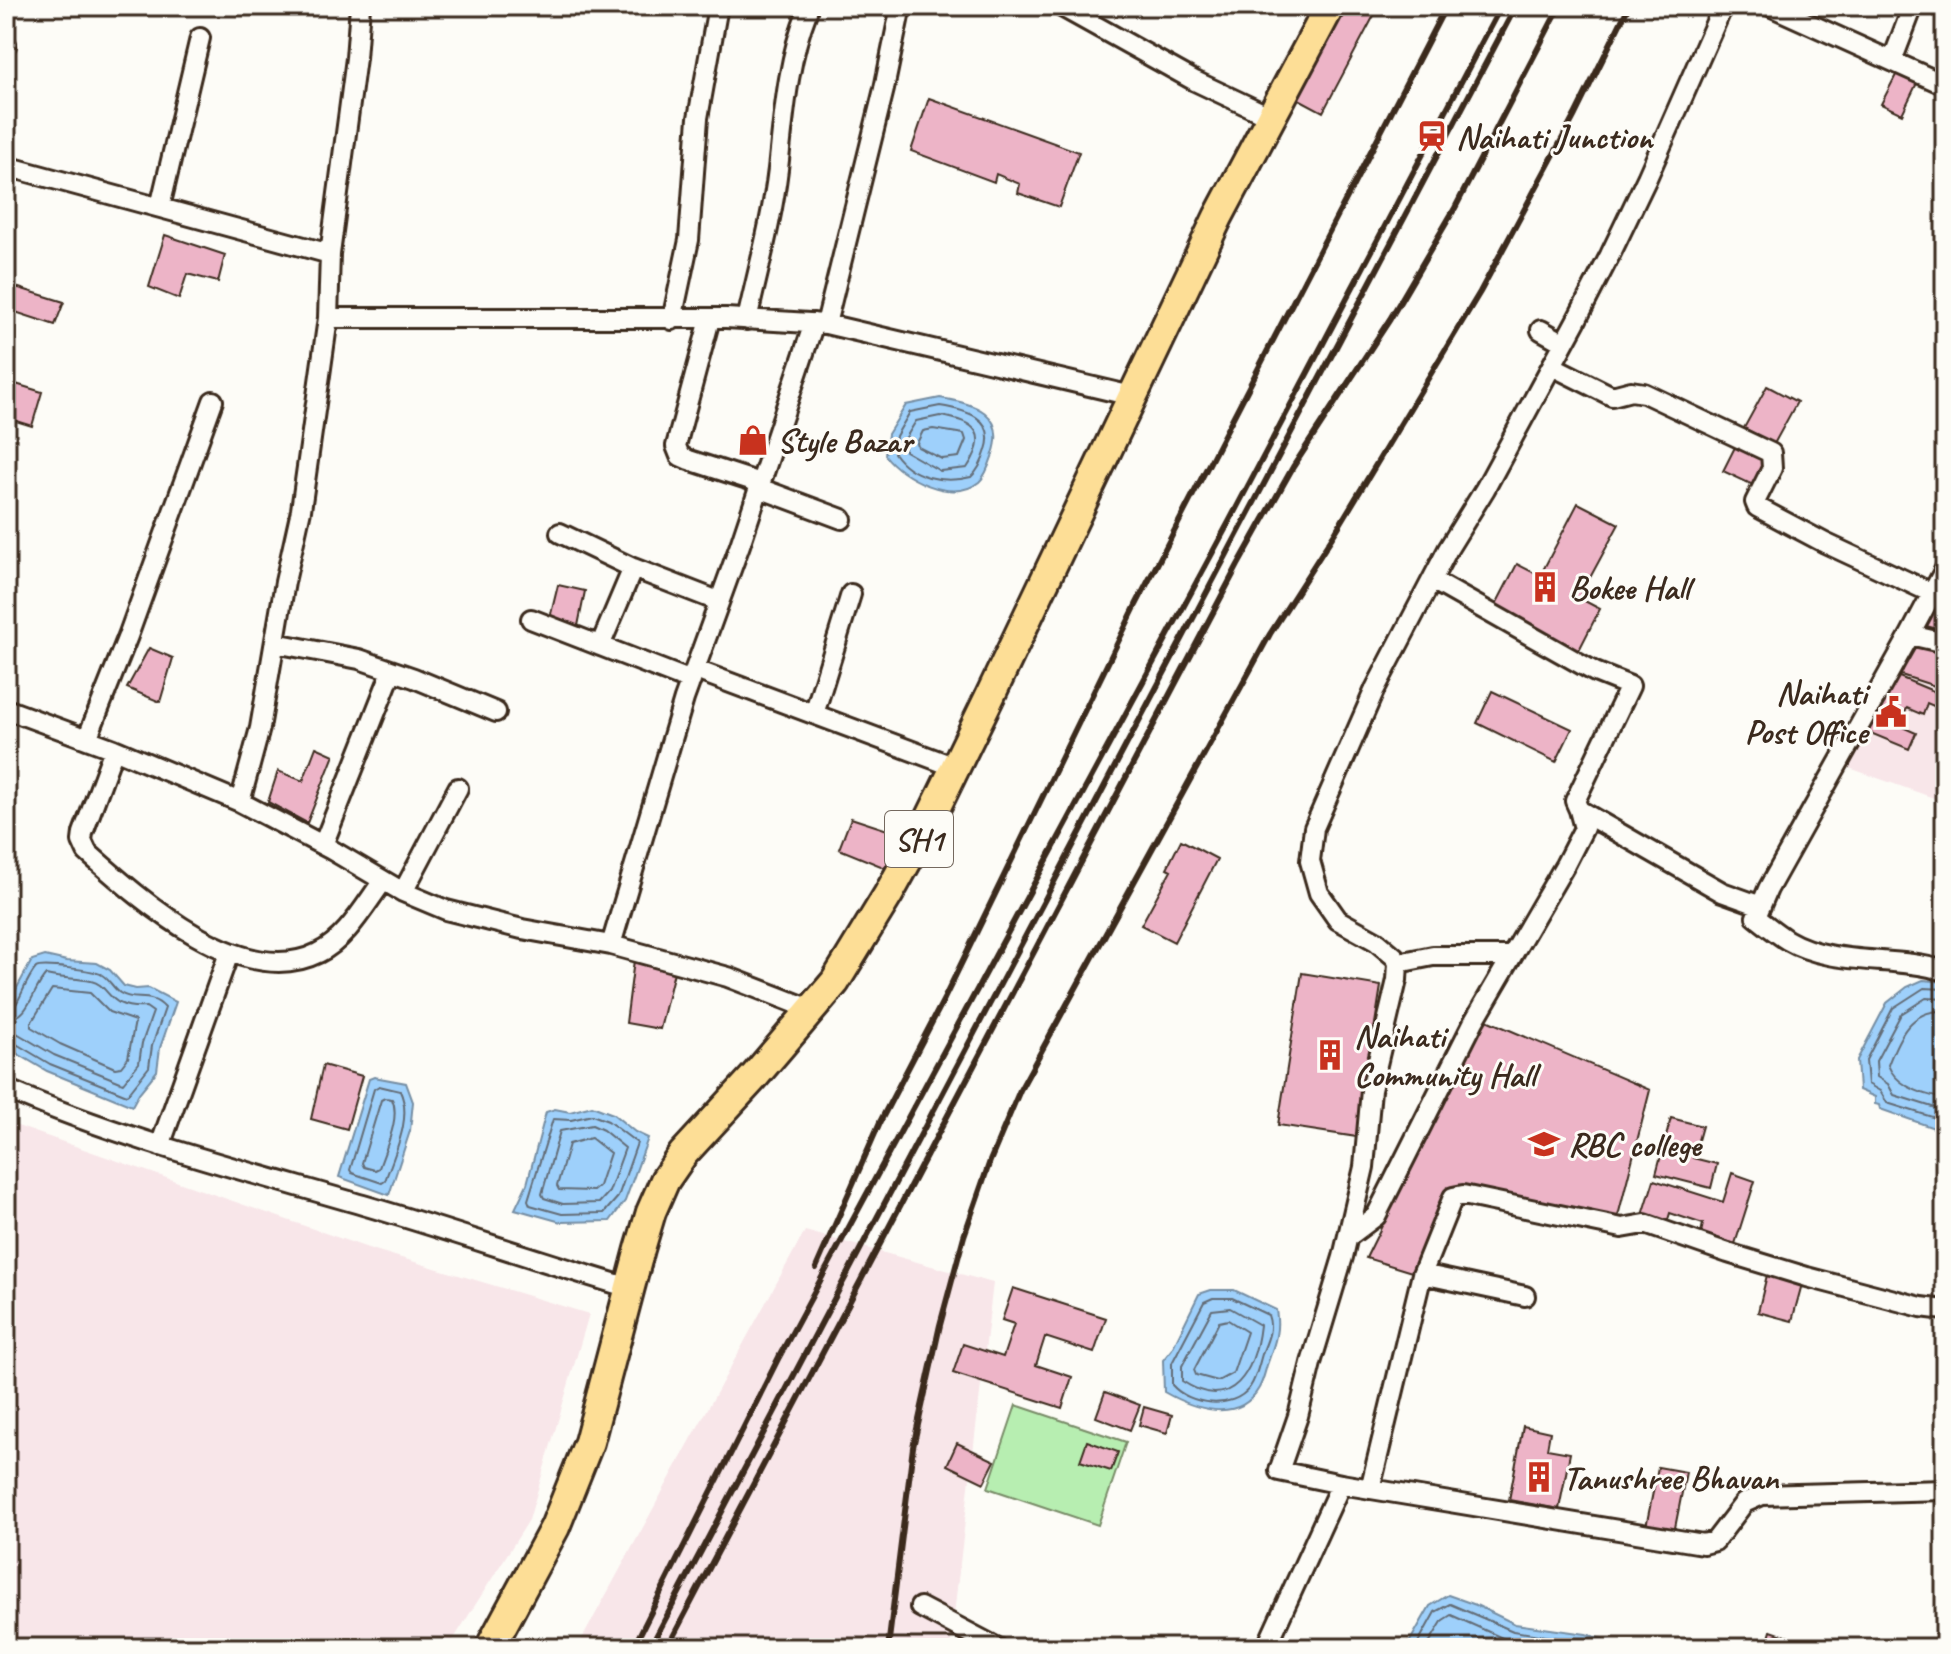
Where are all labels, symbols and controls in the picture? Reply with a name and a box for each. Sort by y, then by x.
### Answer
place label: Naihati Junction [1456,115,1655,158]
station icon: Naihati Junction [1415,119,1449,153]
place label: Style Bazar [777,419,916,462]
shop icon: Style Bazar [736,423,770,457]
place label: Bokee Hall [1569,566,1695,609]
building icon: Bokee Hall [1528,570,1562,604]
place label: Naihati Post Office [1745,671,1871,753]
public building icon: Naihati Post Office [1874,695,1908,729]
road number: SH1 [885,811,953,867]
place label: Naihati Community Hall [1354,1014,1542,1096]
building icon: Naihati Community Hall [1313,1038,1347,1072]
place label: RBC college [1568,1123,1703,1166]
school or university icon: RBC college [1527,1127,1561,1161]
place label: Tanushree Bhavan [1563,1456,1780,1499]
building icon: Tanushree Bhavan [1522,1460,1556,1494]

